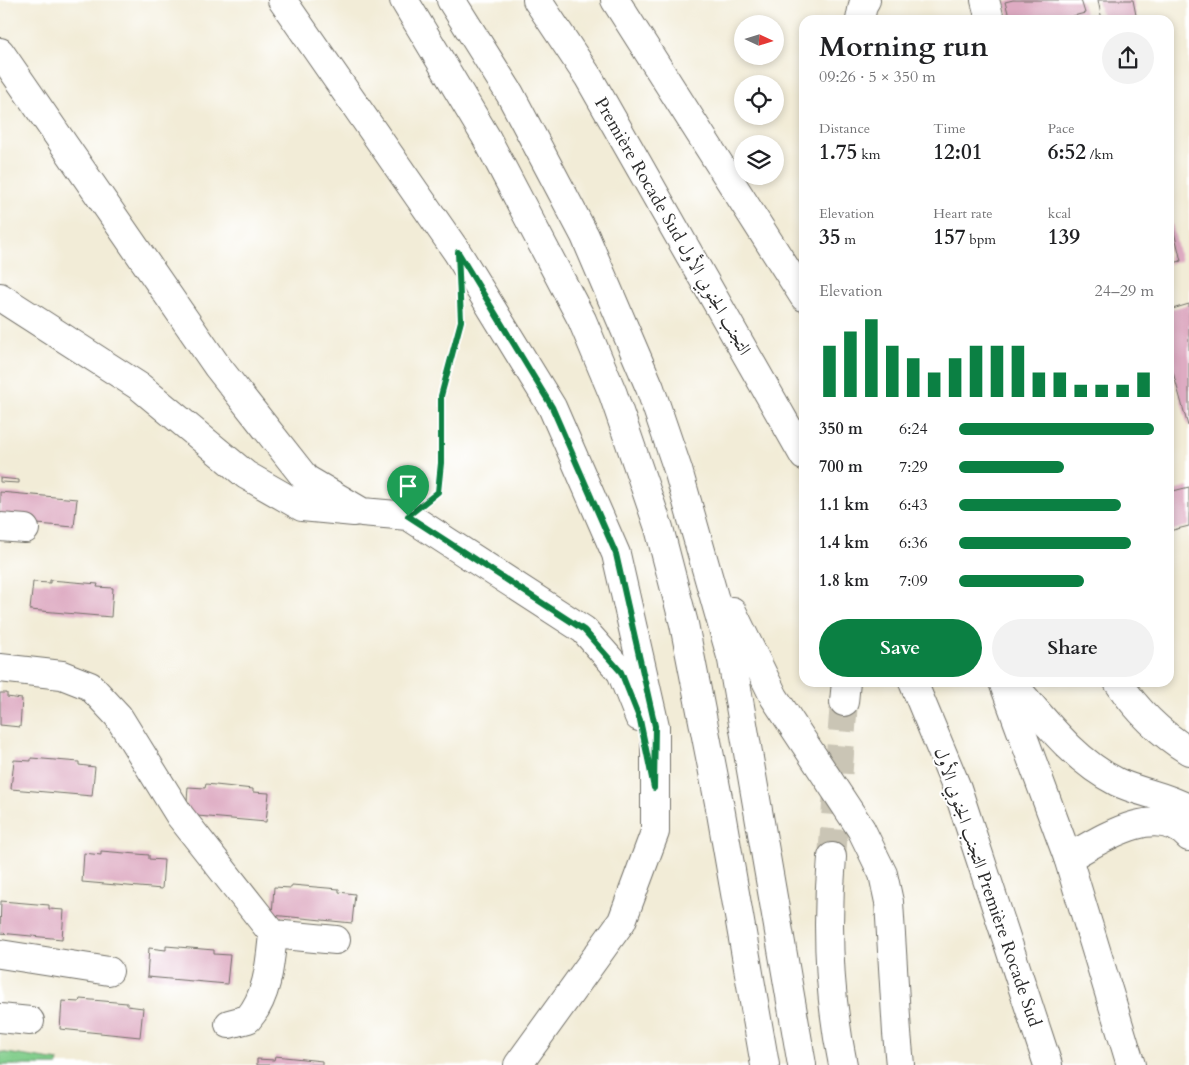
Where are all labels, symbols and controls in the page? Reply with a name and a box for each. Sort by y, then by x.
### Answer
north arrow [734,15,784,65]
map controls [734,15,784,185]
text: Morning run [819,28,988,66]
button: share [1102,32,1154,84]
text: 09:26 · 5 × 350 m [819,66,936,88]
button: locate [734,75,784,125]
street label: Première Rocade Sud التجنب الجنوبي الأول [587,92,758,361]
text: Distance [819,119,870,138]
text: Time [933,119,966,138]
text: Pace [1048,119,1075,138]
button: layers [734,135,784,185]
text: 1.75 [819,138,857,167]
text: 12:01 [933,138,982,167]
text: 6:52 [1048,138,1086,167]
text: km [857,145,880,164]
text: /km [1086,145,1114,164]
text: Elevation [819,204,875,223]
text: Heart rate [933,204,993,223]
text: kcal [1048,204,1071,223]
text: 35 [819,223,841,252]
text: 157 [933,223,966,252]
text: 139 [1048,223,1080,252]
text: m [841,230,856,249]
text: bpm [966,230,996,249]
text: Elevation [819,280,883,302]
text: 24–29 m [1095,280,1154,302]
text: 350 m [819,418,863,440]
text: 6:24 [899,418,928,440]
text: 700 m [819,456,863,478]
text: 7:29 [899,456,928,478]
pin [387,465,429,516]
icon: arrive [394,472,422,500]
text: 1.1 km [819,494,869,516]
text: 6:43 [899,494,928,516]
text: 1.4 km [819,532,869,554]
text: 6:36 [899,532,928,554]
text: 1.8 km [819,570,869,592]
text: 7:09 [899,570,928,592]
button: Save [819,619,982,677]
button: Share [992,619,1154,677]
street label: التجنب الجنوبي الأول Première Rocade Sud [926,744,1048,1031]

